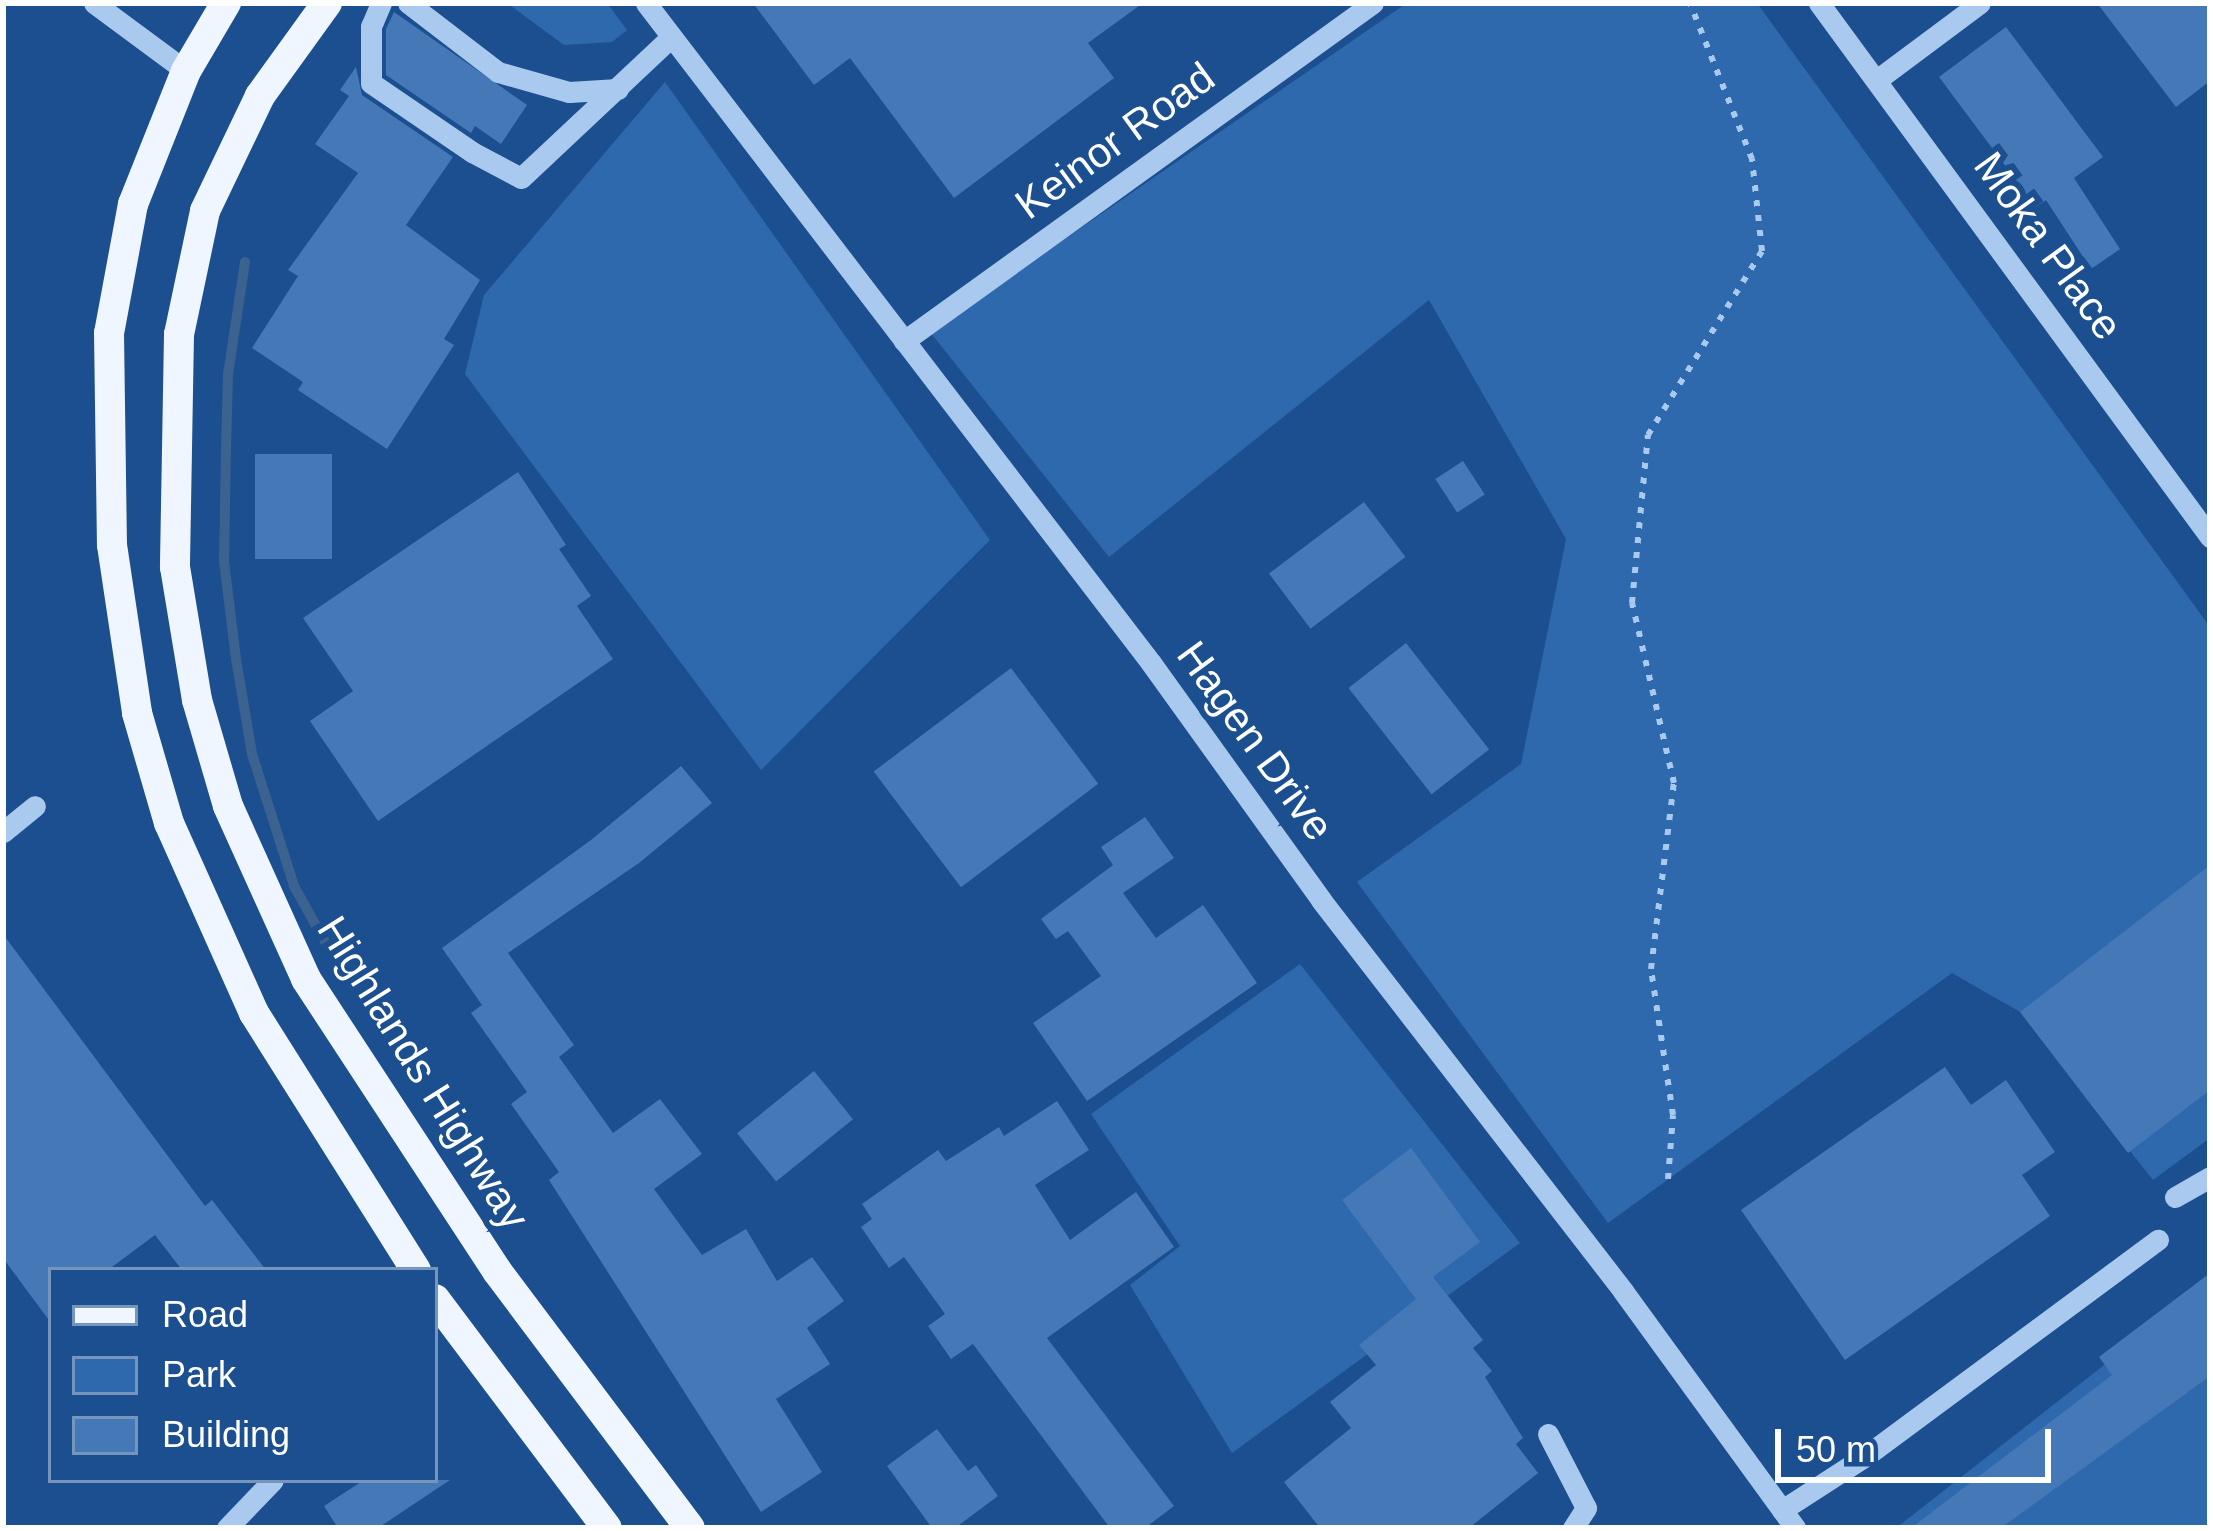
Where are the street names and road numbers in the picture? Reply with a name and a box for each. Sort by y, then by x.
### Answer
street label: Keinor Road [1006,52,1224,230]
street label: Moka Place [1963,142,2133,350]
street label: Hagen Drive [1166,632,1344,850]
street label: Highlands Highway [306,907,540,1239]

